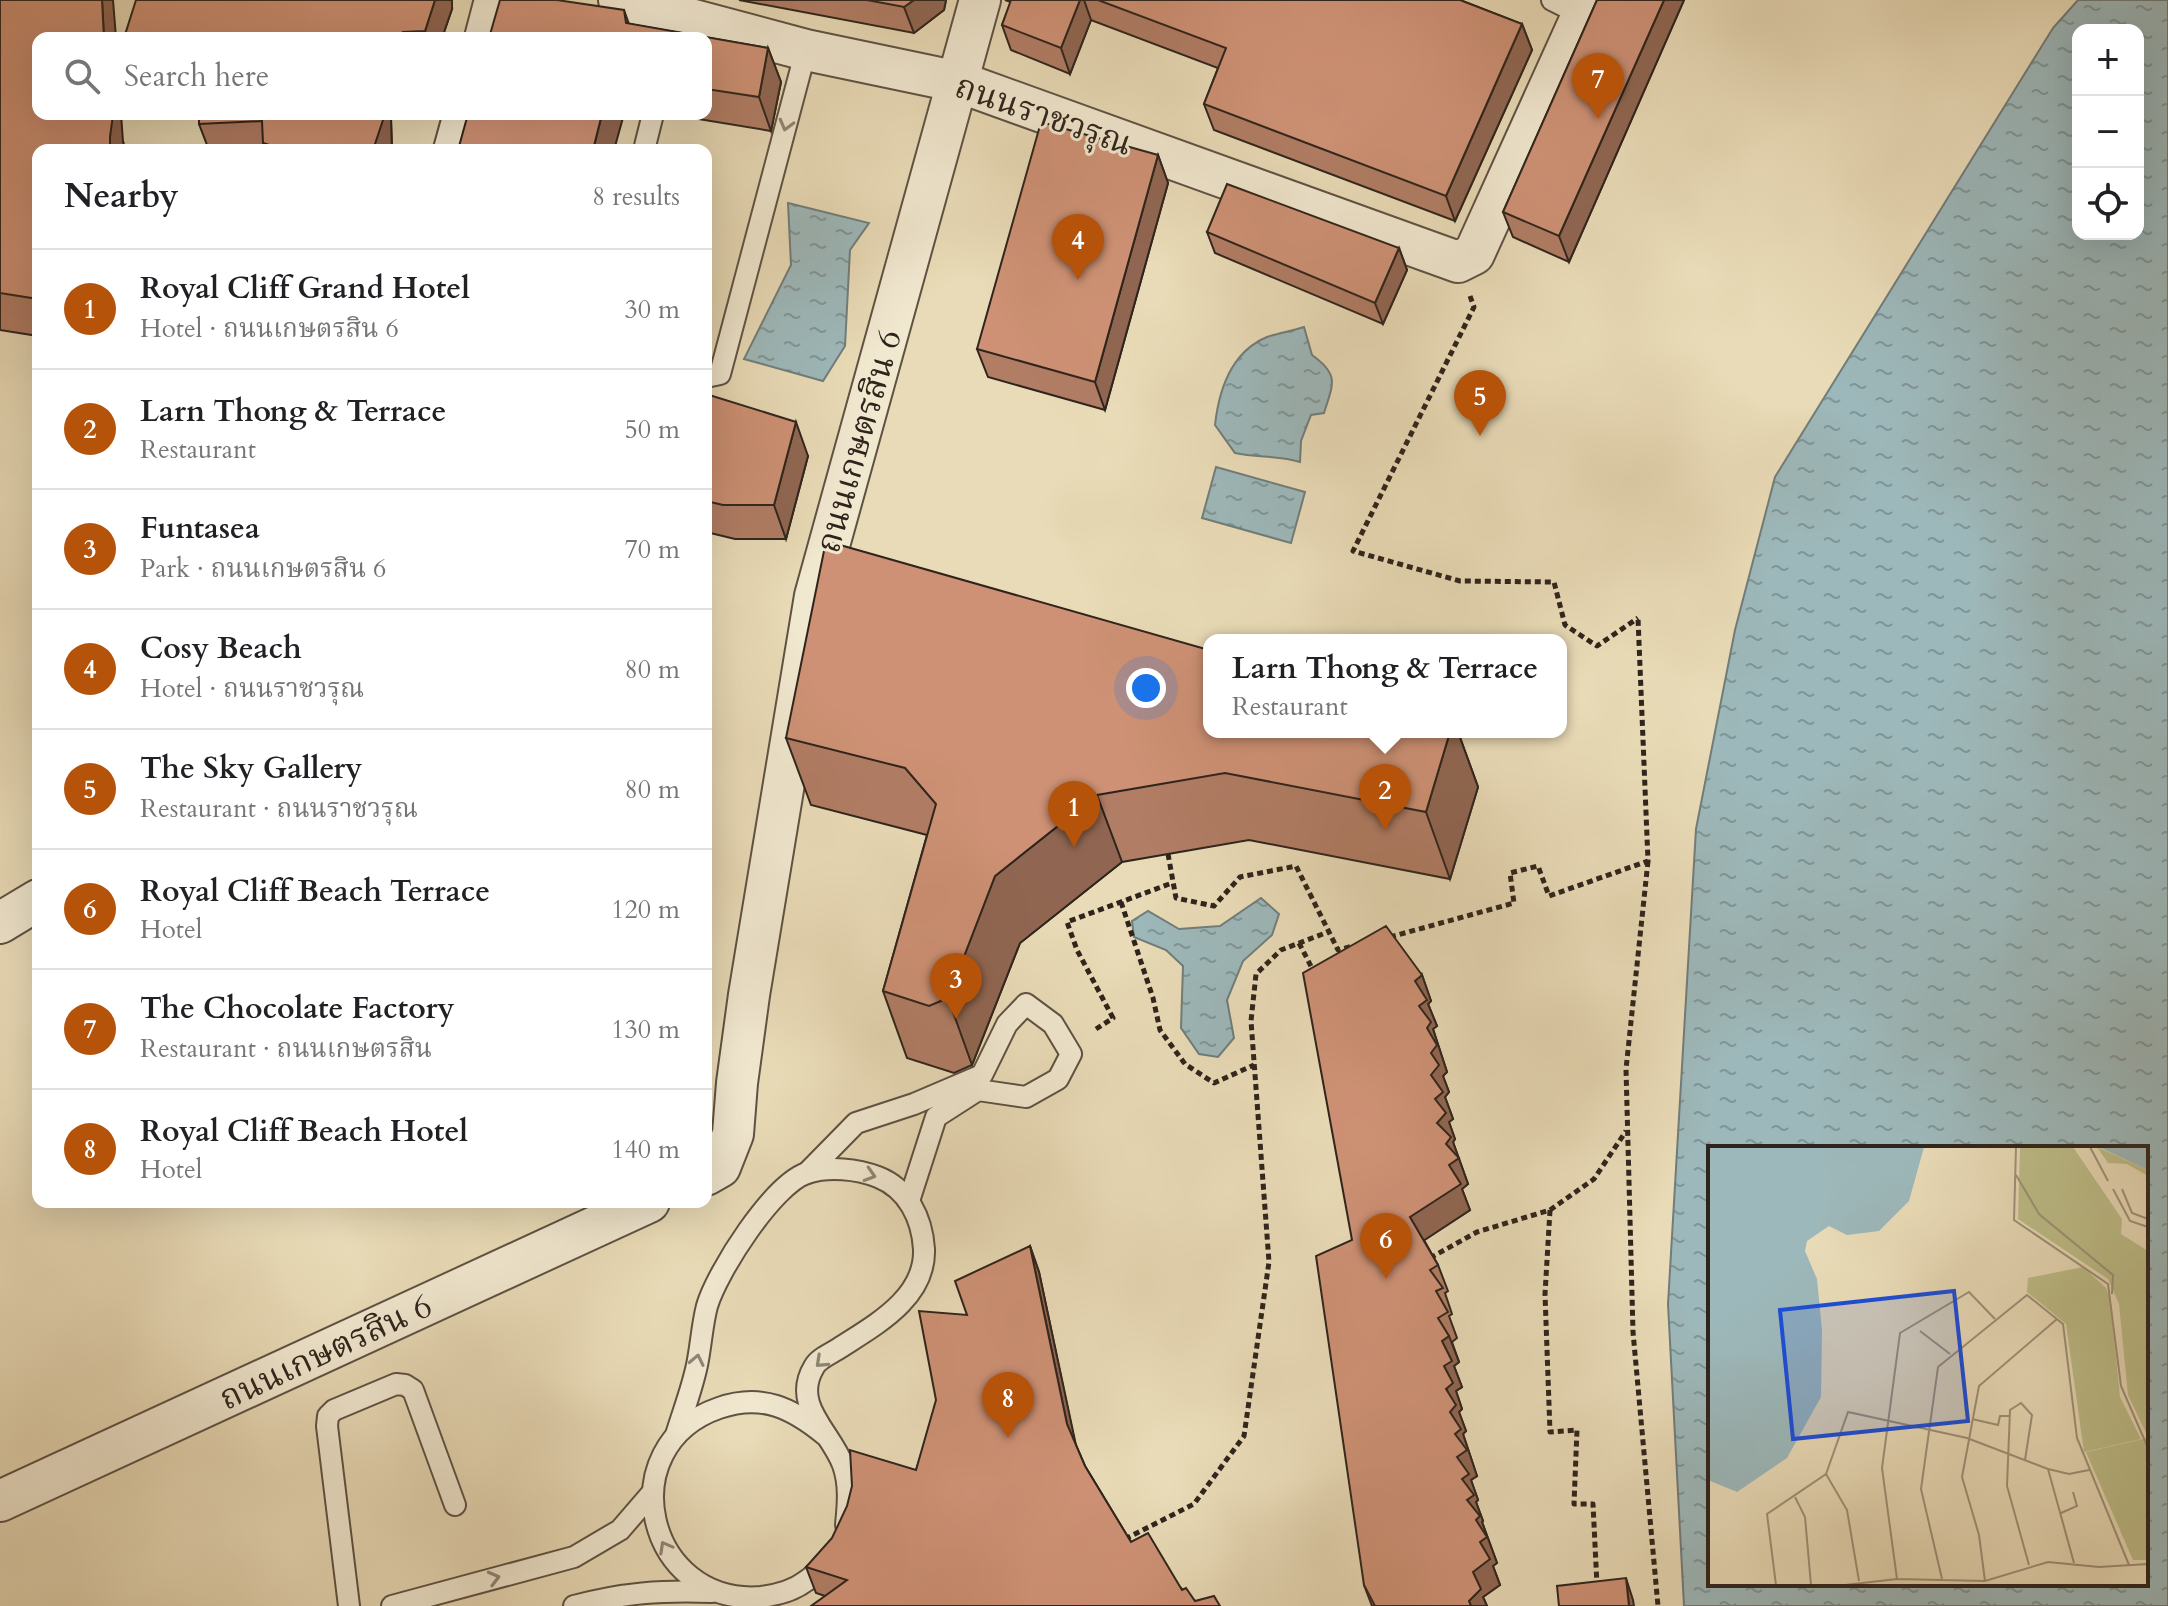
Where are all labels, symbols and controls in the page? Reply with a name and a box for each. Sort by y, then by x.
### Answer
map controls [2072,24,2144,240]
button: + [2072,24,2144,96]
search box [32,32,712,120]
pin: 7 [1572,53,1624,119]
icon: search [60,54,104,98]
text: Search here [124,56,269,97]
street label: ถนนราชวรุณ [949,63,1139,167]
button: − [2072,96,2144,168]
one-way arrow [779,118,796,132]
button: locate [2072,168,2144,240]
text: Nearby [64,173,179,219]
text: 8 results [592,179,680,214]
pin: 4 [1052,214,1104,280]
text: Royal Cliff Grand Hotel [140,268,470,309]
text: 1 [83,292,97,327]
text: 30 m [624,292,680,327]
text: Hotel · ถนนเกษตรสิน 6 [140,311,399,346]
street label: ถนนเกษตรสิน 6 [805,324,913,558]
pin: 5 [1454,370,1506,436]
text: Larn Thong & Terrace [140,391,446,432]
text: 2 [83,412,97,447]
text: 50 m [624,412,680,447]
text: Restaurant [140,432,256,467]
text: Funtasea [140,508,260,549]
text: 3 [83,532,97,567]
text: 70 m [624,532,680,567]
text: Park · ถนนเกษตรสิน 6 [140,551,386,586]
text: Cosy Beach [140,628,302,669]
popup [1203,634,1567,738]
text: Larn Thong & Terrace [1232,648,1538,689]
text: 4 [83,652,97,687]
text: 80 m [624,652,680,687]
your location [1126,668,1166,708]
text: Hotel · ถนนราชวรุณ [140,671,364,706]
text: Restaurant [1232,689,1348,724]
text: The Sky Gallery [140,748,362,789]
pin: 2 [1359,764,1411,830]
text: 5 [83,772,97,807]
text: 80 m [624,772,680,807]
pin: 1 [1048,781,1100,847]
text: Restaurant · ถนนราชวรุณ [140,791,418,826]
text: Royal Cliff Beach Terrace [140,871,490,912]
text: 6 [83,892,97,927]
text: 120 m [611,892,680,927]
text: Hotel [140,912,202,947]
pin: 3 [930,953,982,1019]
text: The Chocolate Factory [140,988,455,1029]
text: 7 [83,1012,97,1047]
text: 130 m [611,1012,680,1047]
text: Restaurant · ถนนเกษตรสิน [140,1031,432,1066]
text: Royal Cliff Beach Hotel [140,1111,468,1152]
text: 8 [83,1132,97,1167]
text: 140 m [611,1132,680,1167]
inset map [1708,1146,2148,1586]
text: Hotel [140,1152,202,1187]
one-way arrow [863,1166,876,1182]
pin: 6 [1360,1213,1412,1279]
street label: ถนนเกษตรสิน 6 [212,1282,439,1421]
one-way arrow [688,1353,705,1367]
one-way arrow [816,1353,831,1368]
pin: 8 [982,1372,1034,1438]
one-way arrow [660,1541,675,1555]
one-way arrow [487,1571,501,1588]

